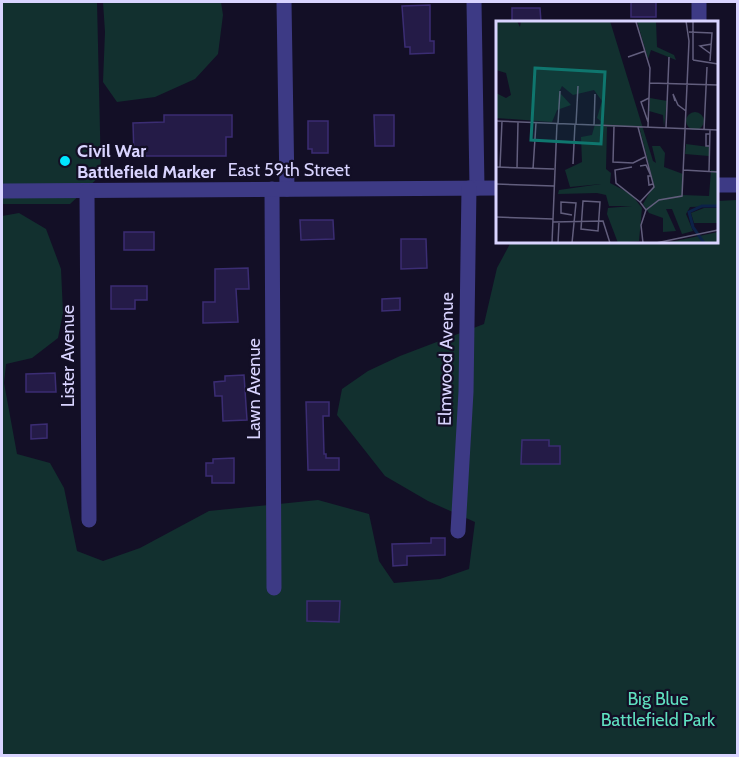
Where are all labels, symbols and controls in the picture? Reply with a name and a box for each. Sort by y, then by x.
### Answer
inset map [496,21,718,243]
place label: Civil War Battlefield Marker [77,140,216,183]
marker: Civil War Battlefield Marker [58,154,72,168]
street label: East 59th Street [228,159,350,181]
street label: Elmwood Avenue [434,292,458,426]
street label: Lister Avenue [57,305,79,407]
street label: Lawn Avenue [243,338,265,440]
park label: Big Blue Battlefield Park [601,688,716,731]

